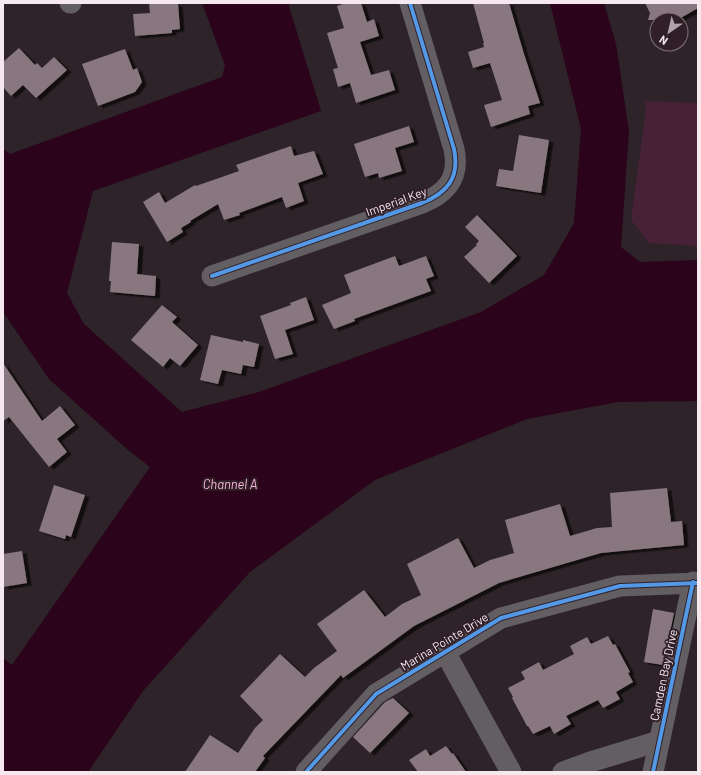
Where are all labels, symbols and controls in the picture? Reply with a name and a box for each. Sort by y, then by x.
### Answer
north arrow [649,12,689,52]
text: N [656,33,670,48]
street label: Imperial Key [364,183,429,218]
water label: Channel A [203,476,257,492]
street label: Marina Pointe Drive [398,609,490,673]
street label: Camden Bay Drive [646,628,680,722]

